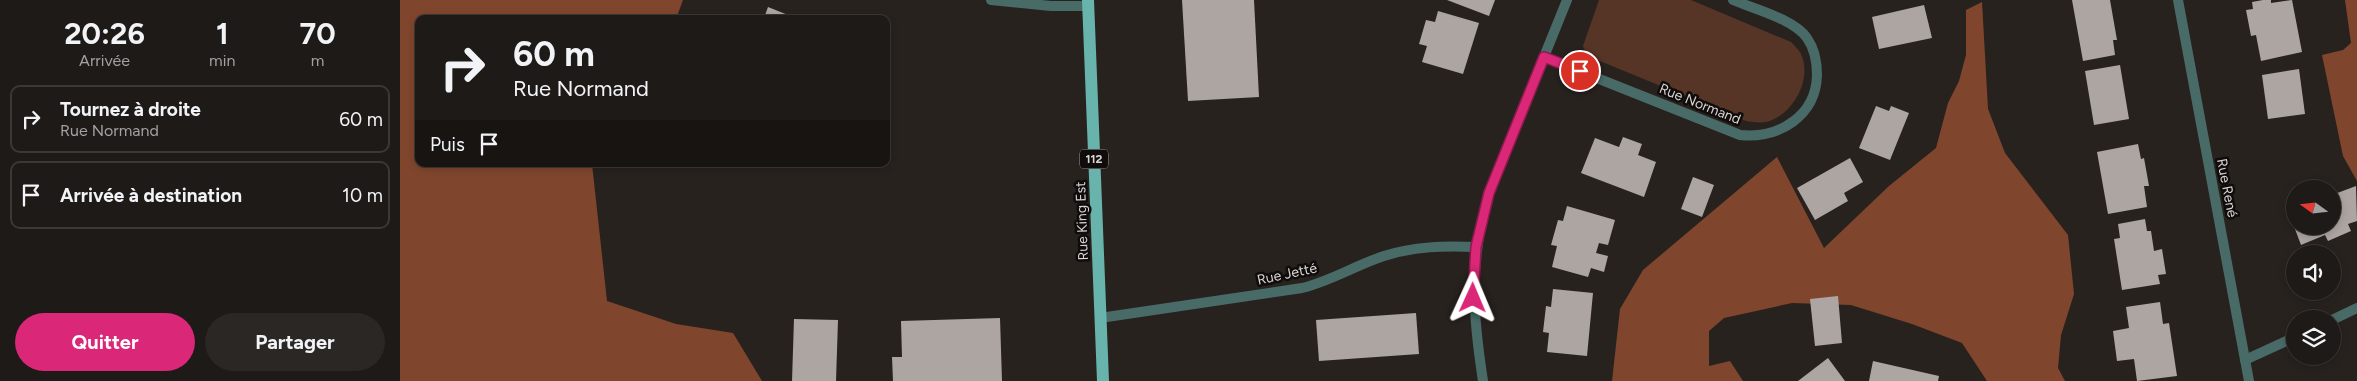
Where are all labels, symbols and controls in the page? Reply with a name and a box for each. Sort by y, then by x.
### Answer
text: 20:26 [64,15,145,52]
text: 1 [216,15,229,52]
text: 70 [300,15,336,52]
text: 60 m [513,33,595,75]
icon: right [430,35,495,100]
pin [1559,50,1601,92]
text: Arrivée [79,51,130,70]
text: min [209,51,235,70]
text: m [311,51,324,70]
icon: arrive [1566,57,1594,85]
text: Rue Normand [513,75,649,102]
street label: Rue Normand [1657,80,1743,128]
text: Tournez à droite [60,98,201,121]
icon: right [17,105,45,133]
text: 60 m [339,108,383,131]
text: Rue Normand [60,121,159,140]
icon: arrive [475,130,503,158]
text: Puis [430,133,465,156]
road number: 112 [1080,150,1108,168]
street label: Rue René [2213,157,2241,219]
north arrow [2286,180,2341,235]
map controls [2286,180,2341,365]
icon: arrive [17,181,45,209]
street label: Rue King Est [1072,181,1092,261]
text: Arrivée à destination [60,184,242,207]
text: 10 m [342,184,383,207]
button: sound [2286,245,2341,300]
street label: Rue Jetté [1256,259,1319,289]
position arrow [1446,271,1498,323]
button: layers [2286,310,2341,365]
button: Quitter [15,313,195,371]
button: Partager [205,313,385,371]

